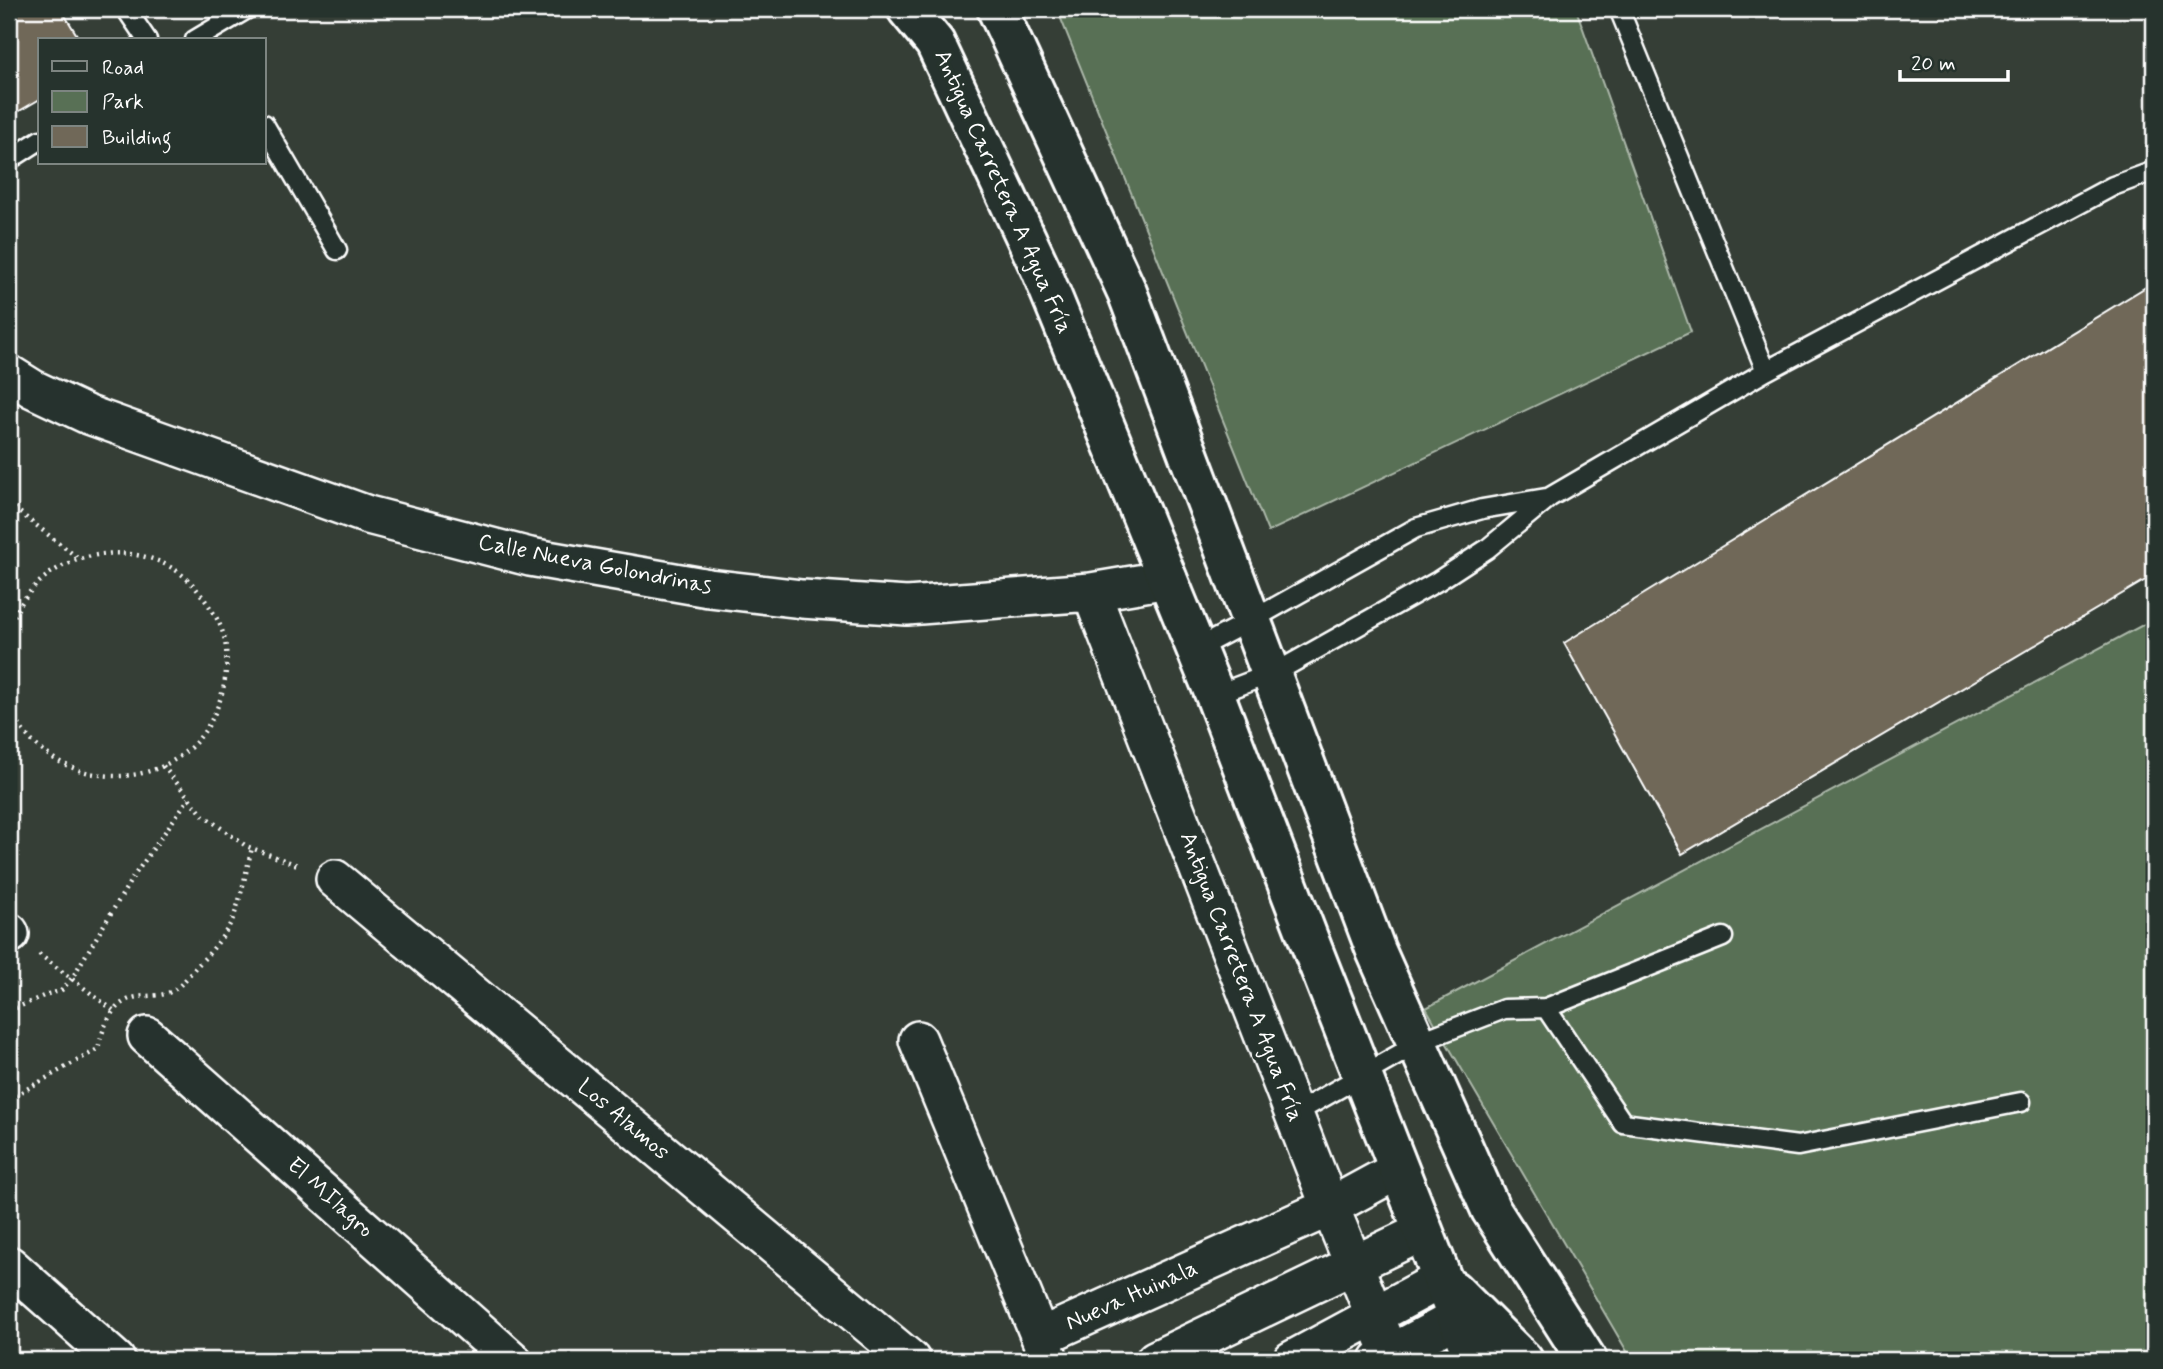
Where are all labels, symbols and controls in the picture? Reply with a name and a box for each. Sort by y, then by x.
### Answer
legend [38,38,266,164]
scale bar [1900,38,2009,82]
street label: Antigua Carretera A Agua Fría [927,45,1079,339]
text: 20 m [1911,50,1956,78]
text: Road [102,54,144,82]
text: Park [102,88,144,116]
text: Building [102,124,172,154]
street label: Calle Nueva Golondrinas [476,528,714,602]
street label: Antigua Carretera A Agua Fría [1172,828,1310,1126]
street label: Los Alamos [571,1073,675,1167]
street label: El MIlagro [280,1151,380,1245]
street label: Nueva Huinala [1061,1254,1203,1338]

